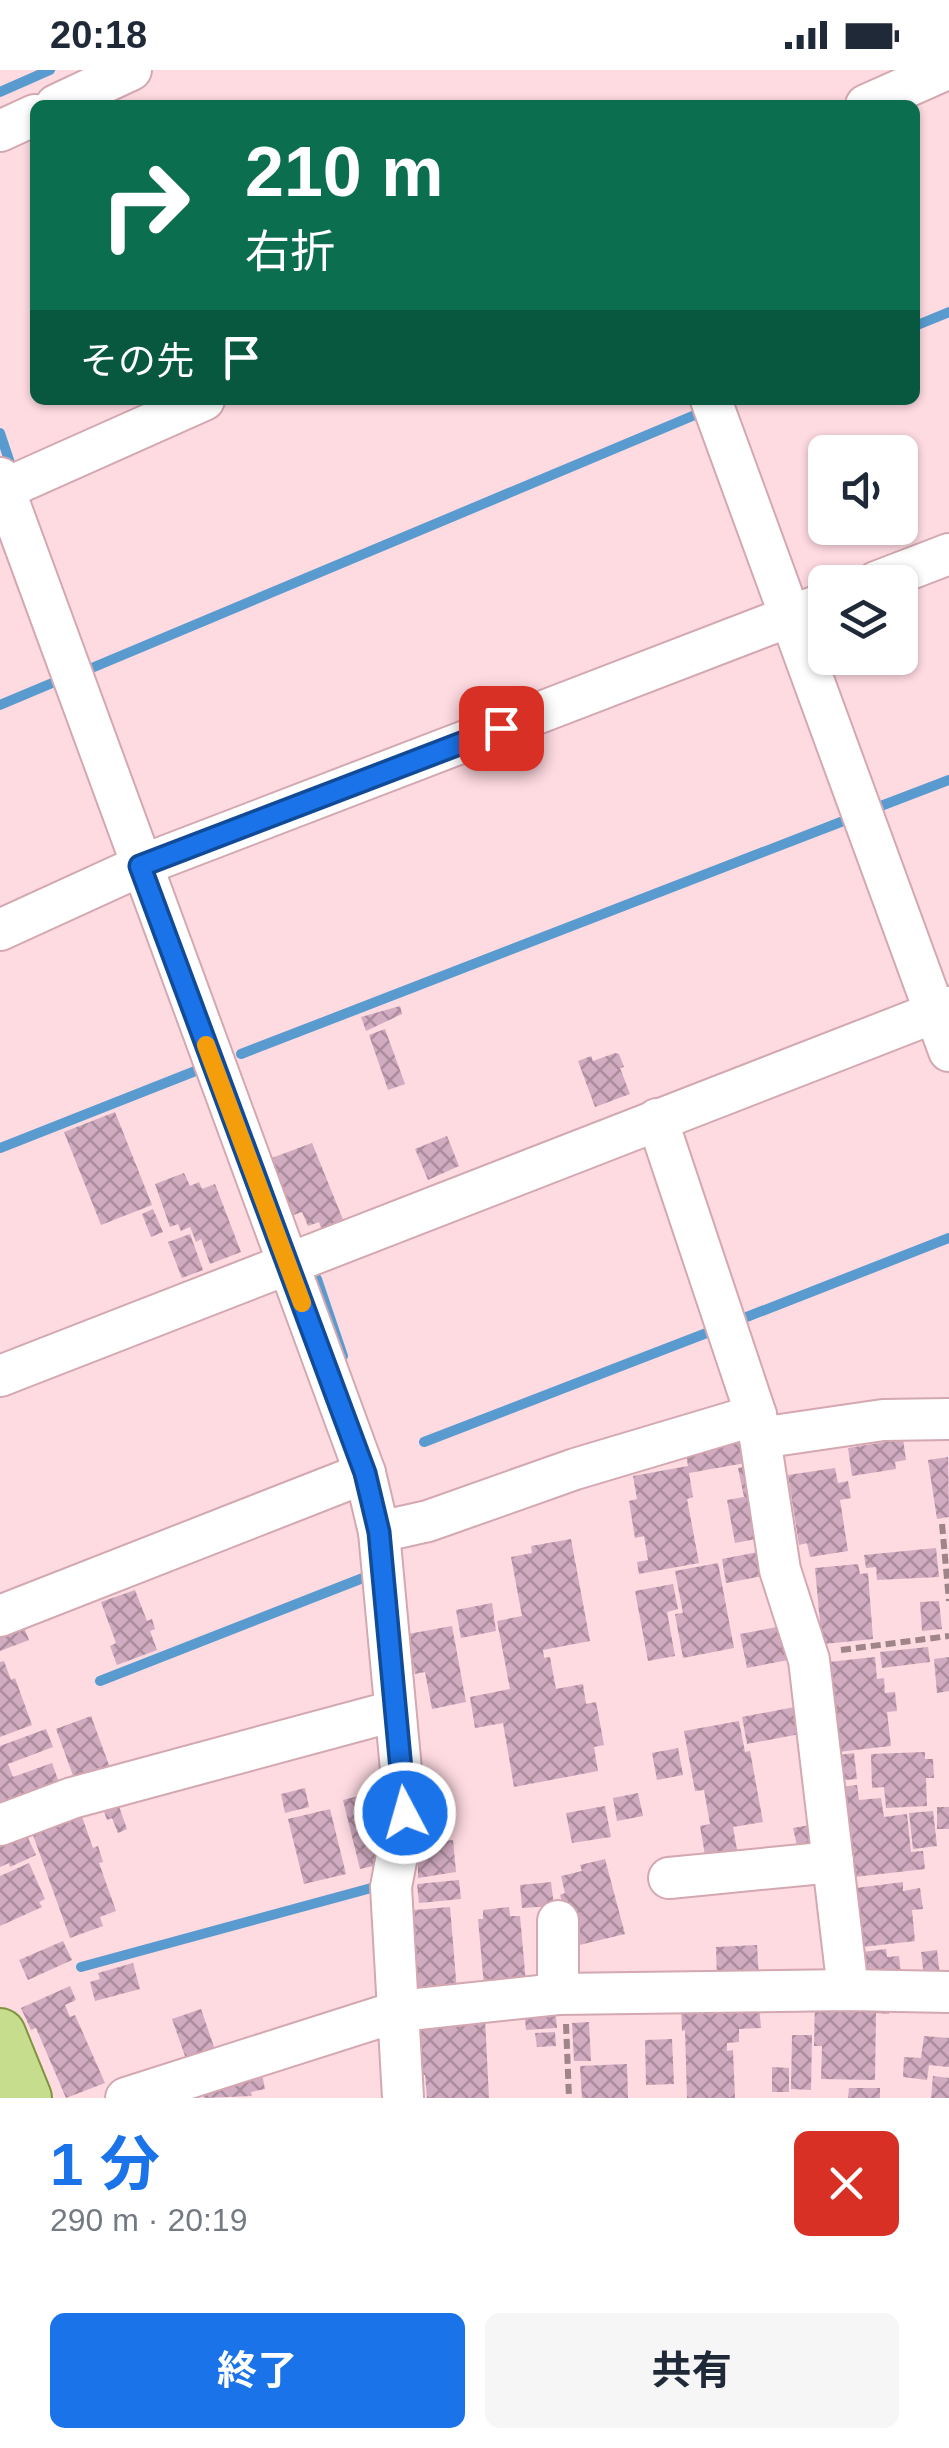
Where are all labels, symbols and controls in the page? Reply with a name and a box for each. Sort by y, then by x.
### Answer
text: 20:18 [50,14,147,56]
text: 210 m [245,133,443,211]
icon: right [80,140,210,270]
text: 右折 [245,226,335,277]
icon: arrive [214,330,269,385]
text: その先 [80,340,194,382]
map controls [808,435,918,675]
button: sound [808,435,918,545]
button: layers [808,565,918,675]
pin [459,686,544,771]
icon: arrive [474,701,529,756]
position arrow [353,1761,457,1865]
text: 1 分 [50,2131,160,2198]
button: close [794,2131,899,2236]
text: 290 m · 20:19 [50,2202,247,2238]
button: 終了 [50,2313,465,2428]
button: 共有 [485,2313,899,2428]

